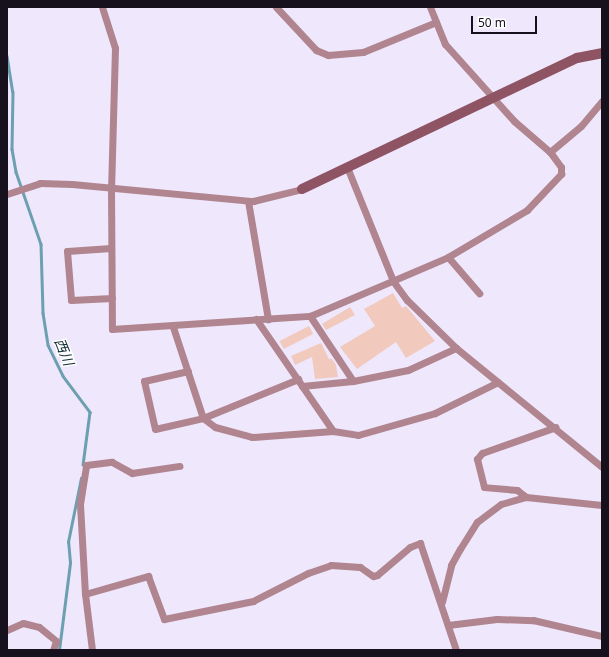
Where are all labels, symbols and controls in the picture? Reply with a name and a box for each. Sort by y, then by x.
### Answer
scale bar [473,8,539,34]
text: 50 m [478,14,506,31]
water label: 西川 [51,336,77,368]

